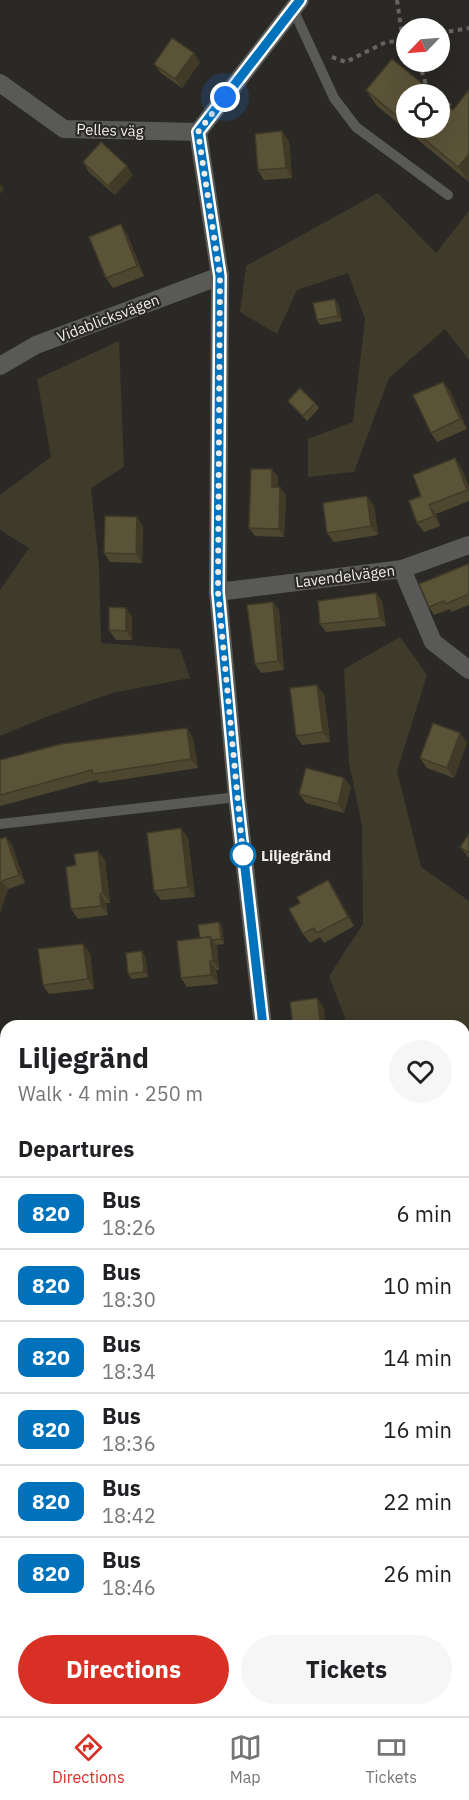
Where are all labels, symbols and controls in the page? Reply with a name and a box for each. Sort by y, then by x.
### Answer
north arrow [396,18,450,72]
map controls [396,18,450,138]
your location [210,82,240,112]
button: locate [396,84,450,138]
street label: Pelles väg [76,119,144,141]
street label: Vidablicksvägen [54,290,162,346]
street label: Lavendelvägen [294,560,396,592]
marker: Liljegränd [230,842,256,868]
place label: Liljegränd [261,846,331,865]
text: Liljegränd [18,1039,149,1076]
button: heart [389,1040,452,1103]
text: Walk · 4 min · 250 m [18,1080,203,1107]
text: Departures [18,1134,134,1163]
text: Bus [102,1185,141,1214]
text: 820 [32,1199,70,1227]
text: 6 min [396,1199,452,1228]
text: 18:26 [102,1214,156,1241]
text: Bus [102,1257,141,1286]
text: 820 [32,1271,70,1299]
text: 10 min [383,1271,452,1300]
text: 18:30 [102,1286,156,1313]
text: Bus [102,1329,141,1358]
text: 820 [32,1343,70,1371]
text: 14 min [383,1343,452,1372]
text: 18:34 [102,1358,156,1385]
text: Bus [102,1401,141,1430]
text: 820 [32,1415,70,1443]
text: 16 min [383,1415,452,1444]
text: 18:36 [102,1430,156,1457]
text: Bus [102,1473,141,1502]
text: 820 [32,1487,70,1515]
text: 22 min [383,1487,452,1516]
text: 18:42 [102,1502,156,1529]
text: Bus [102,1545,141,1574]
text: 820 [32,1559,70,1587]
text: 26 min [383,1559,452,1588]
text: 18:46 [102,1574,156,1601]
button: Directions [18,1635,229,1704]
button: Tickets [241,1635,452,1704]
tab: Directions [52,1731,125,1787]
tab: Map [229,1731,262,1787]
tab: Tickets [365,1731,417,1787]

